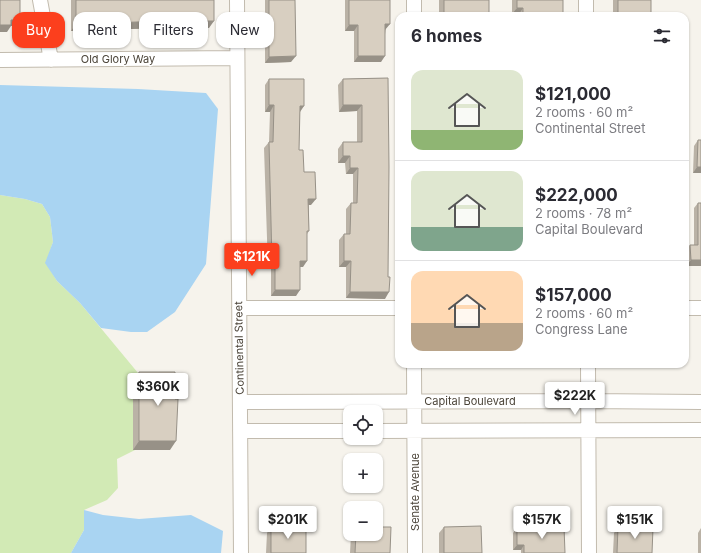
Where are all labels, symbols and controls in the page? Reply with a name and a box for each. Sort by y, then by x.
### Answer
chip: Buy [12,12,65,48]
chip: Rent [73,12,131,48]
chip: Filters [139,12,208,48]
chip: New [216,12,274,48]
icon: filters [651,25,673,47]
text: 6 homes [411,26,482,46]
street label: Old Glory Way [81,52,155,66]
text: $121,000 [535,84,611,104]
icon: home [443,86,491,134]
text: 2 rooms · 60 m² [535,104,633,120]
text: Continental Street [535,120,645,136]
text: $222,000 [535,185,618,205]
icon: home [443,187,491,235]
text: 2 rooms · 78 m² [535,205,632,221]
text: Capital Boulevard [535,221,643,237]
pin: $121K [224,243,280,277]
text: $121K [233,248,271,264]
text: $157,000 [535,285,612,305]
icon: home [443,287,491,335]
street label: Continental Street [231,301,247,395]
text: 2 rooms · 60 m² [535,305,633,321]
text: Congress Lane [535,321,628,337]
pin: $360K [130,373,186,407]
text: $360K [136,378,180,394]
pin: $222K [547,382,603,416]
text: $222K [554,387,596,403]
street label: Capital Boulevard [424,394,516,408]
map controls [343,405,383,541]
button: locate [343,405,383,445]
button: + [343,453,383,493]
street label: Senate Avenue [408,453,422,531]
button: − [343,501,383,541]
pin: $201K [260,506,316,540]
pin: $157K [514,506,570,540]
pin: $151K [607,506,663,540]
text: $201K [268,511,308,527]
text: $157K [522,511,562,527]
text: $151K [616,511,654,527]

